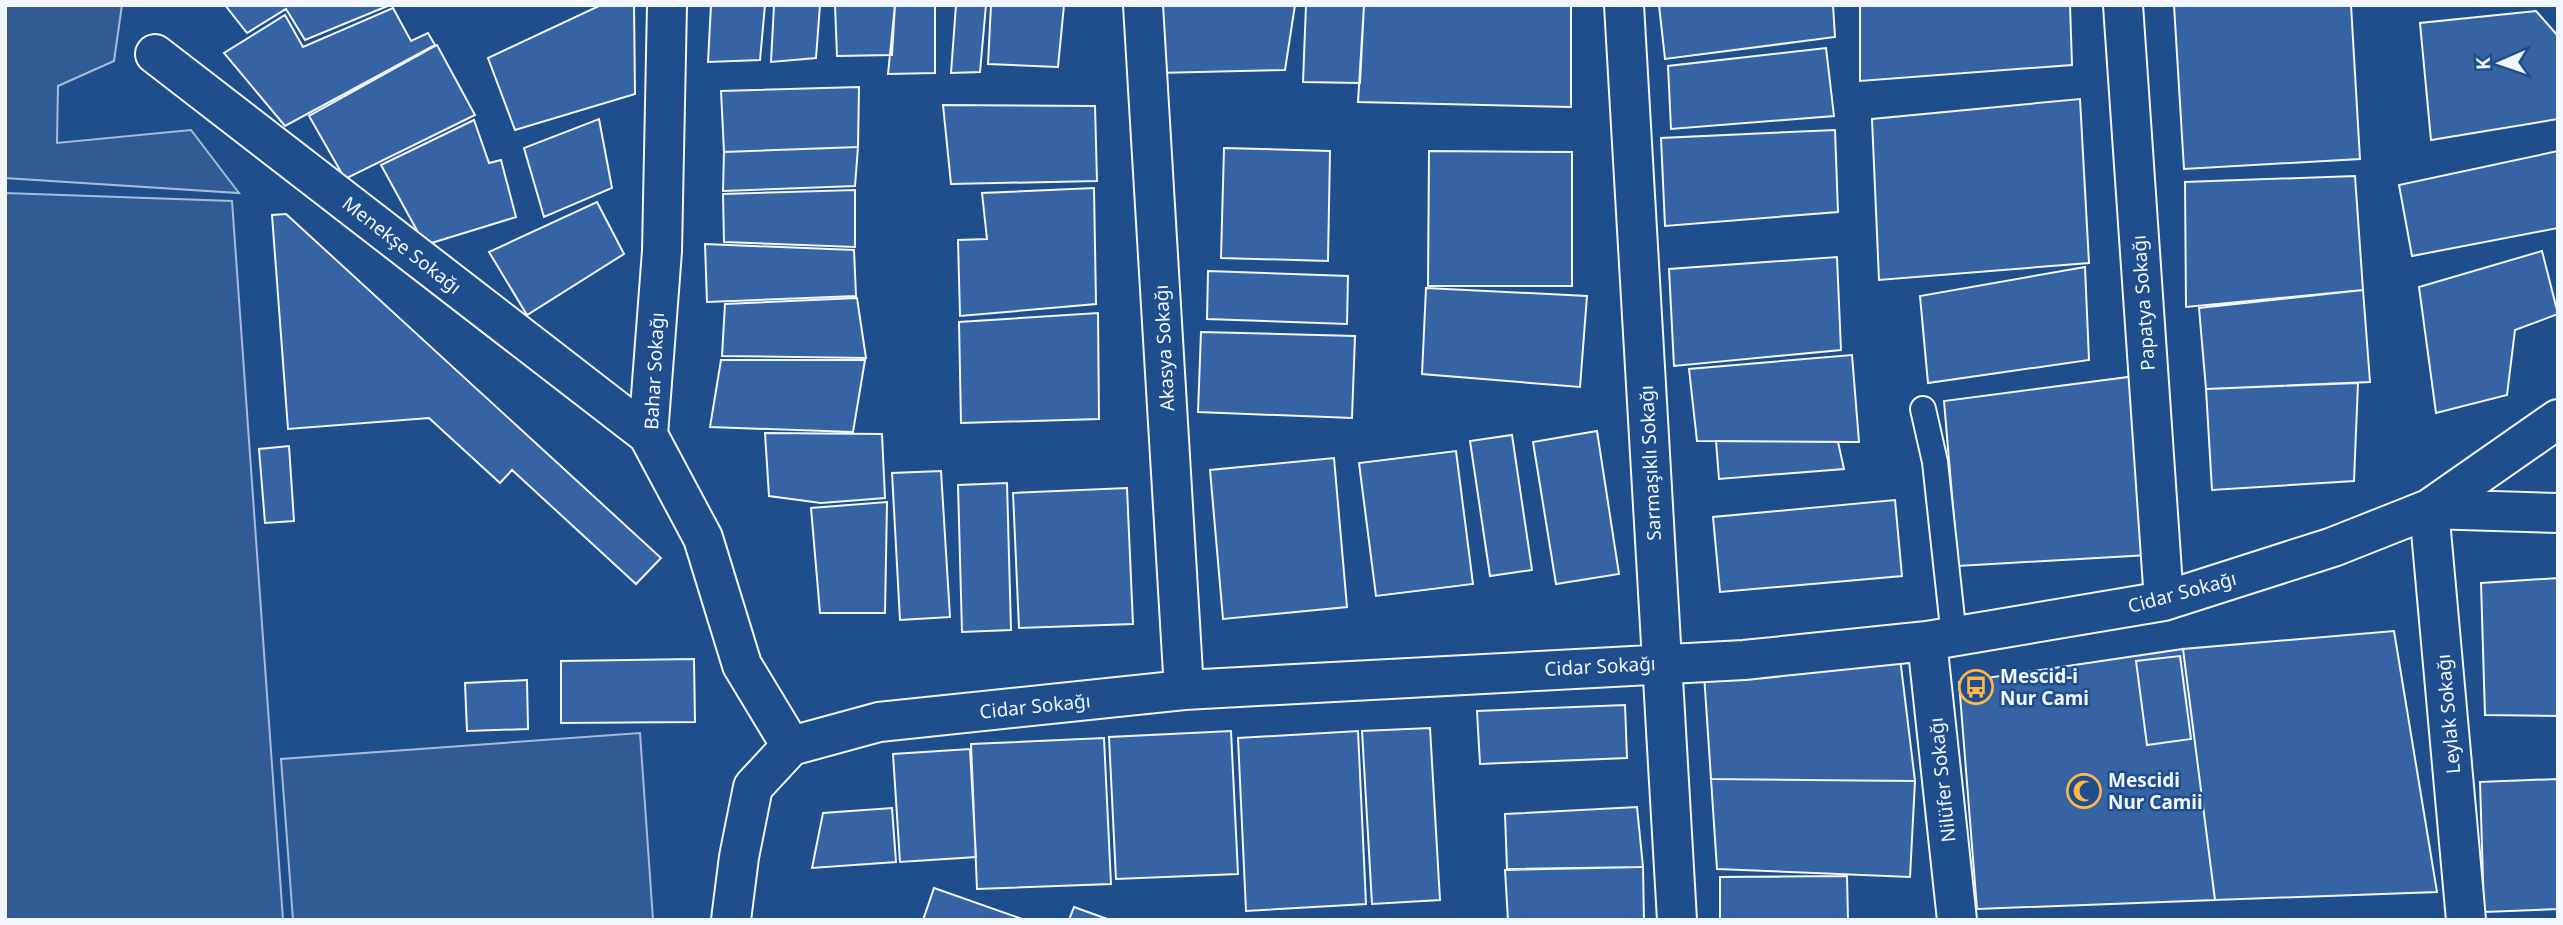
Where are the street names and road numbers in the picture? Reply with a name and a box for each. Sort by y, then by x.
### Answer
street label: Menekşe Sokağı [337,190,467,300]
street label: Papatya Sokağı [2125,234,2161,372]
street label: Akasya Sokağı [1148,284,1180,412]
street label: Bahar Sokağı [638,312,670,430]
street label: Sarmaşıklı Sokağı [1633,385,1667,541]
street label: Cidar Sokağı [2125,565,2239,619]
street label: Cidar Sokağı [1544,650,1656,682]
street label: Leylak Sokağı [2430,653,2466,775]
street label: Cidar Sokağı [978,687,1092,725]
street label: Nilüfer Sokağı [1923,716,1961,844]

